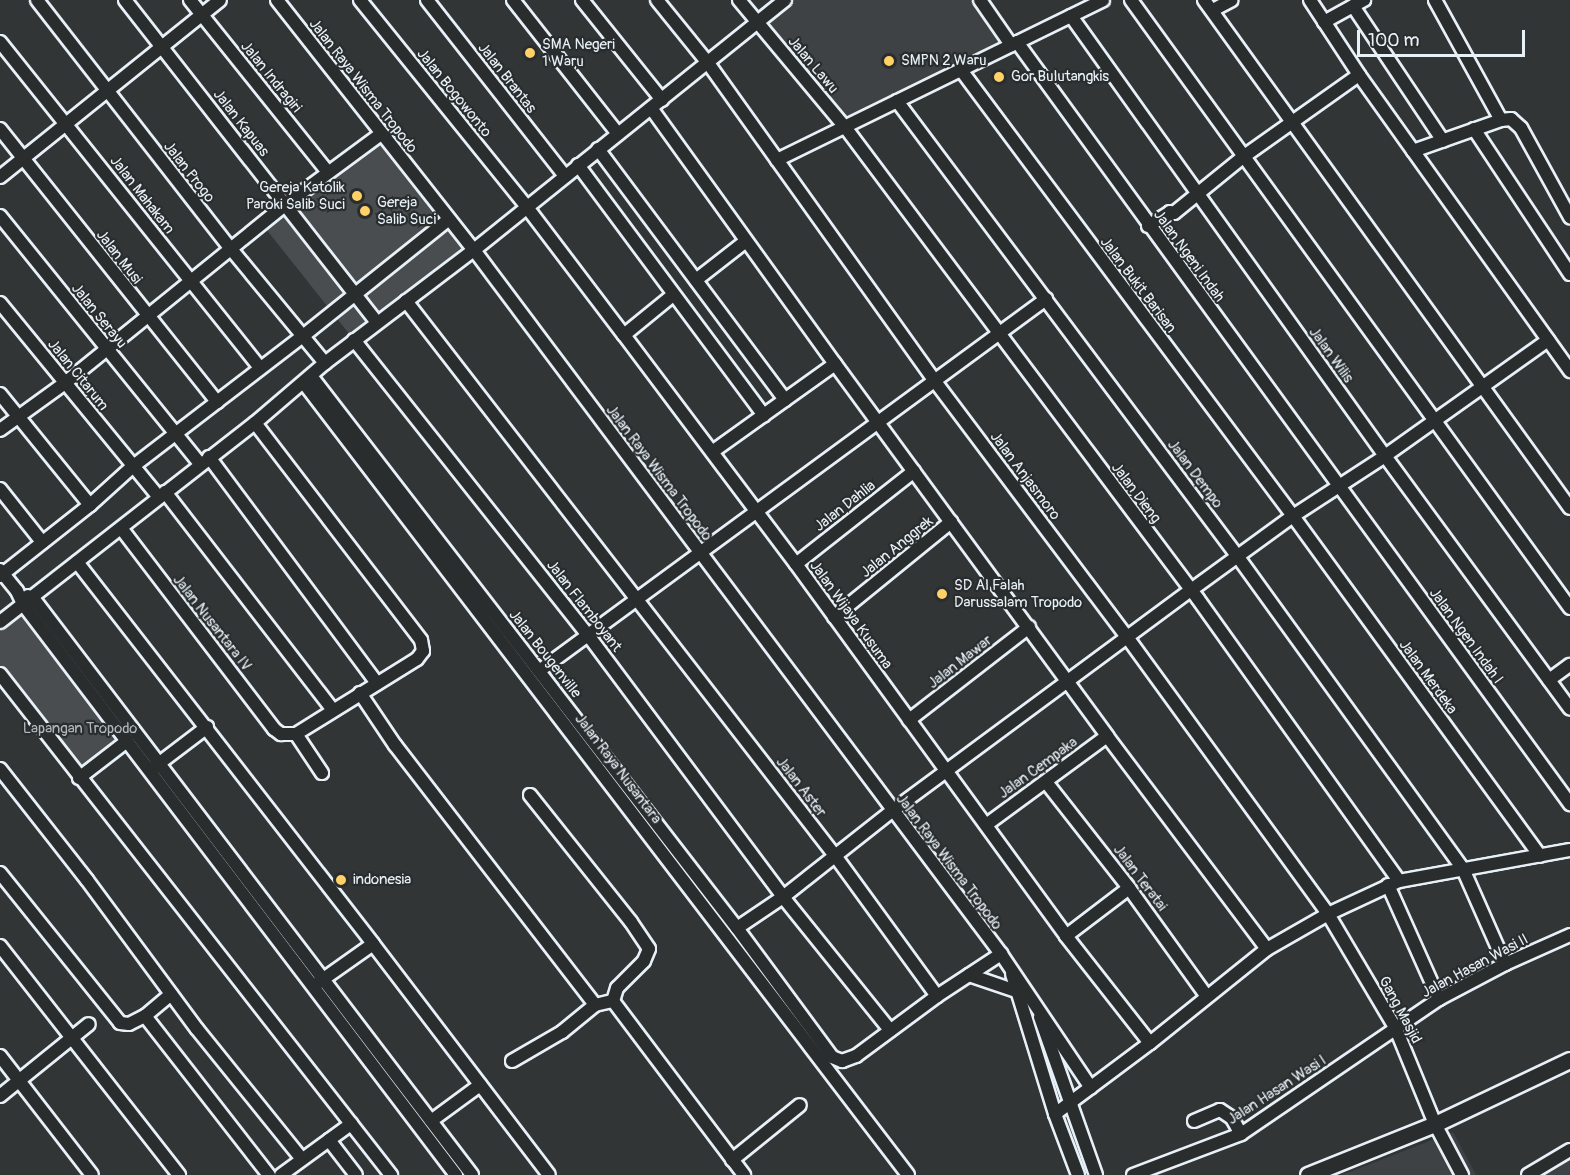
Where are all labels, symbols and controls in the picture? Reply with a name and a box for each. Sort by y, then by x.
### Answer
street label: Jalan Raya Wisma Tropodo [305,15,421,157]
scale bar [1360,18,1528,56]
text: 100 m [1368,29,1420,52]
street label: Jalan Lawu [784,33,842,97]
place label: SMA Negeri 1 Waru [542,35,615,70]
street label: Jalan Indragiri [237,38,305,116]
street label: Jalan Brantas [474,39,540,117]
street label: Jalan Bogowonto [413,45,495,141]
marker: SMA Negeri 1 Waru [523,46,537,60]
place label: SMPN 2 Waru [901,52,987,70]
marker: SMPN 2 Waru [882,54,896,68]
place label: Gor Bulutangkis [1011,68,1109,86]
marker: Gor Bulutangkis [992,70,1006,84]
street label: Jalan Kapuas [209,86,273,160]
street label: Jalan Progo [160,138,218,206]
street label: Jalan Mahakam [106,152,178,238]
place label: Gereja Katolik Paroki Salib Suci [246,178,345,213]
marker: Gereja Katolik Paroki Salib Suci [350,189,364,203]
place label: Gereja Salib Suci [377,193,436,228]
marker: Gereja Salib Suci [358,204,372,218]
street label: Jalan Ngeni Indah [1150,207,1228,305]
street label: Jalan Musi [92,226,146,288]
street label: Jalan Bukit Barisan [1096,233,1180,337]
street label: Jalan Serayu [67,280,131,352]
street label: Jalan Wilis [1305,324,1357,386]
street label: Jalan Citarum [44,336,112,414]
street label: Jalan Raya Wisma Tropodo [602,402,716,544]
street label: Jalan Anjasmoro [986,428,1064,524]
street label: Jalan Dempo [1163,436,1227,512]
street label: Jalan Dieng [1107,459,1165,527]
street label: Jalan Dahlia [811,477,879,535]
street label: Jalan Anggrek [857,512,937,582]
street label: Jalan Flamboyant [543,556,625,656]
street label: Jalan Wijaya Kusuma [806,557,896,673]
street label: Jalan Nusantara IV [169,571,255,675]
place label: SD Al Falah Darussalam Tropodo [954,576,1082,611]
street label: Jalan Ngen Indah I [1425,585,1507,687]
marker: SD Al Falah Darussalam Tropodo [935,587,949,601]
street label: Jalan Bougenville [505,606,585,702]
street label: Jalan Mawar [924,631,996,693]
street label: Jalan Merdeka [1395,636,1461,718]
street label: Jalan Raya Nusantara [571,711,665,827]
park label: Lapangan Tropodo [23,720,137,738]
street label: Jalan Cempaka [995,733,1081,803]
street label: Jalan Aster [772,753,830,821]
street label: Jalan Raya Wisma Tropodo [892,791,1006,933]
street label: Jalan Teratai [1109,841,1171,915]
place label: indonesia [353,871,411,889]
marker: indonesia [334,873,348,887]
street label: Jalan Hasan Wasi II [1419,930,1531,1002]
street label: Gang Masjid [1375,973,1425,1047]
street label: Jalan Hasan Wasi I [1224,1051,1330,1129]

